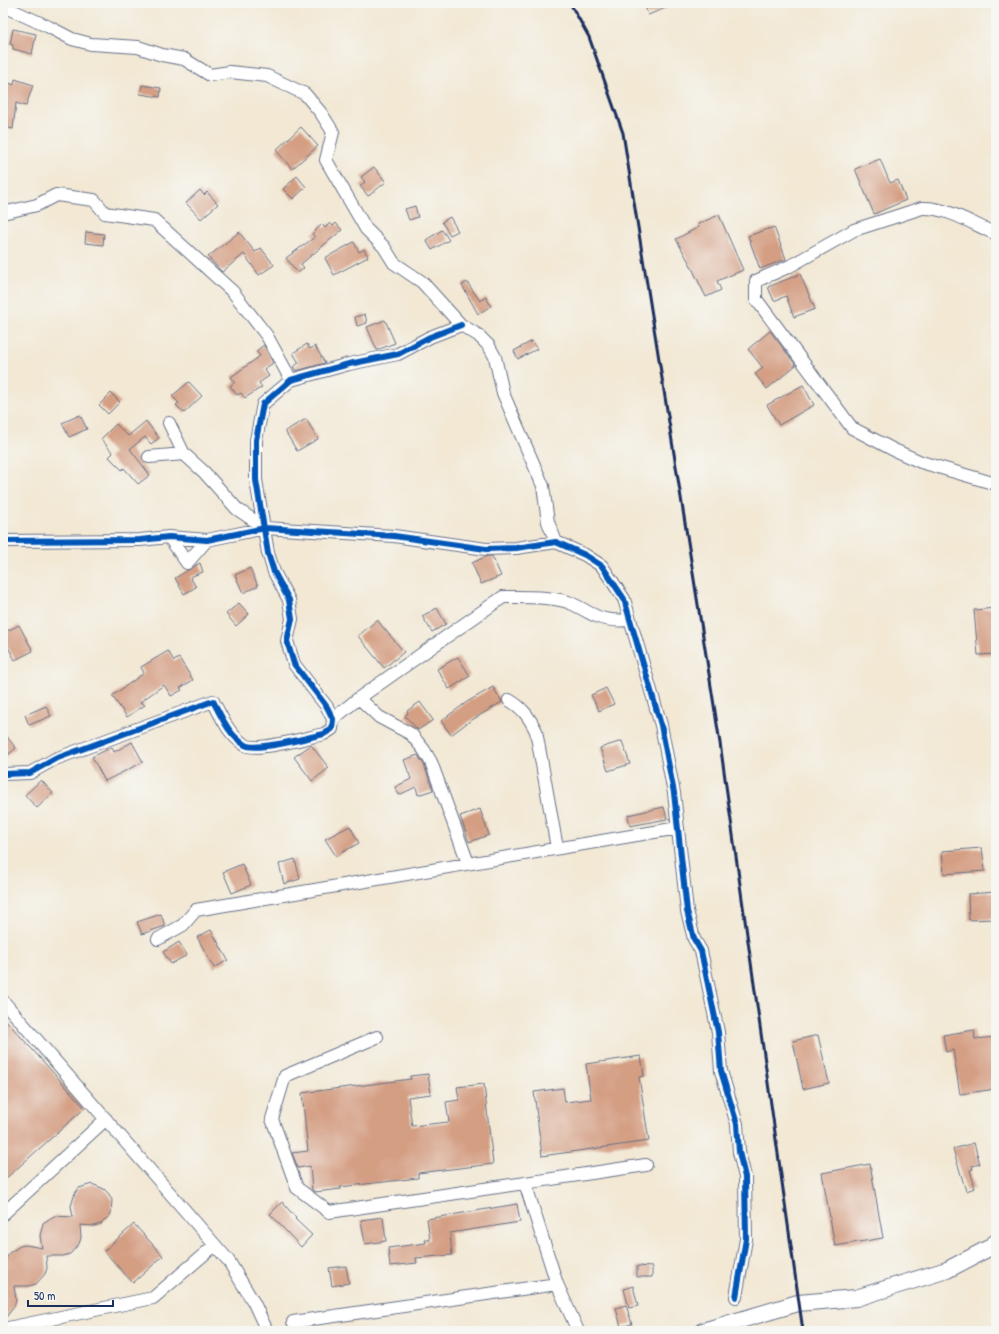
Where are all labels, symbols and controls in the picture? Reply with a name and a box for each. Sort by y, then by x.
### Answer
scale bar [28,1282,113,1308]
text: 50 m [34,1287,55,1304]

